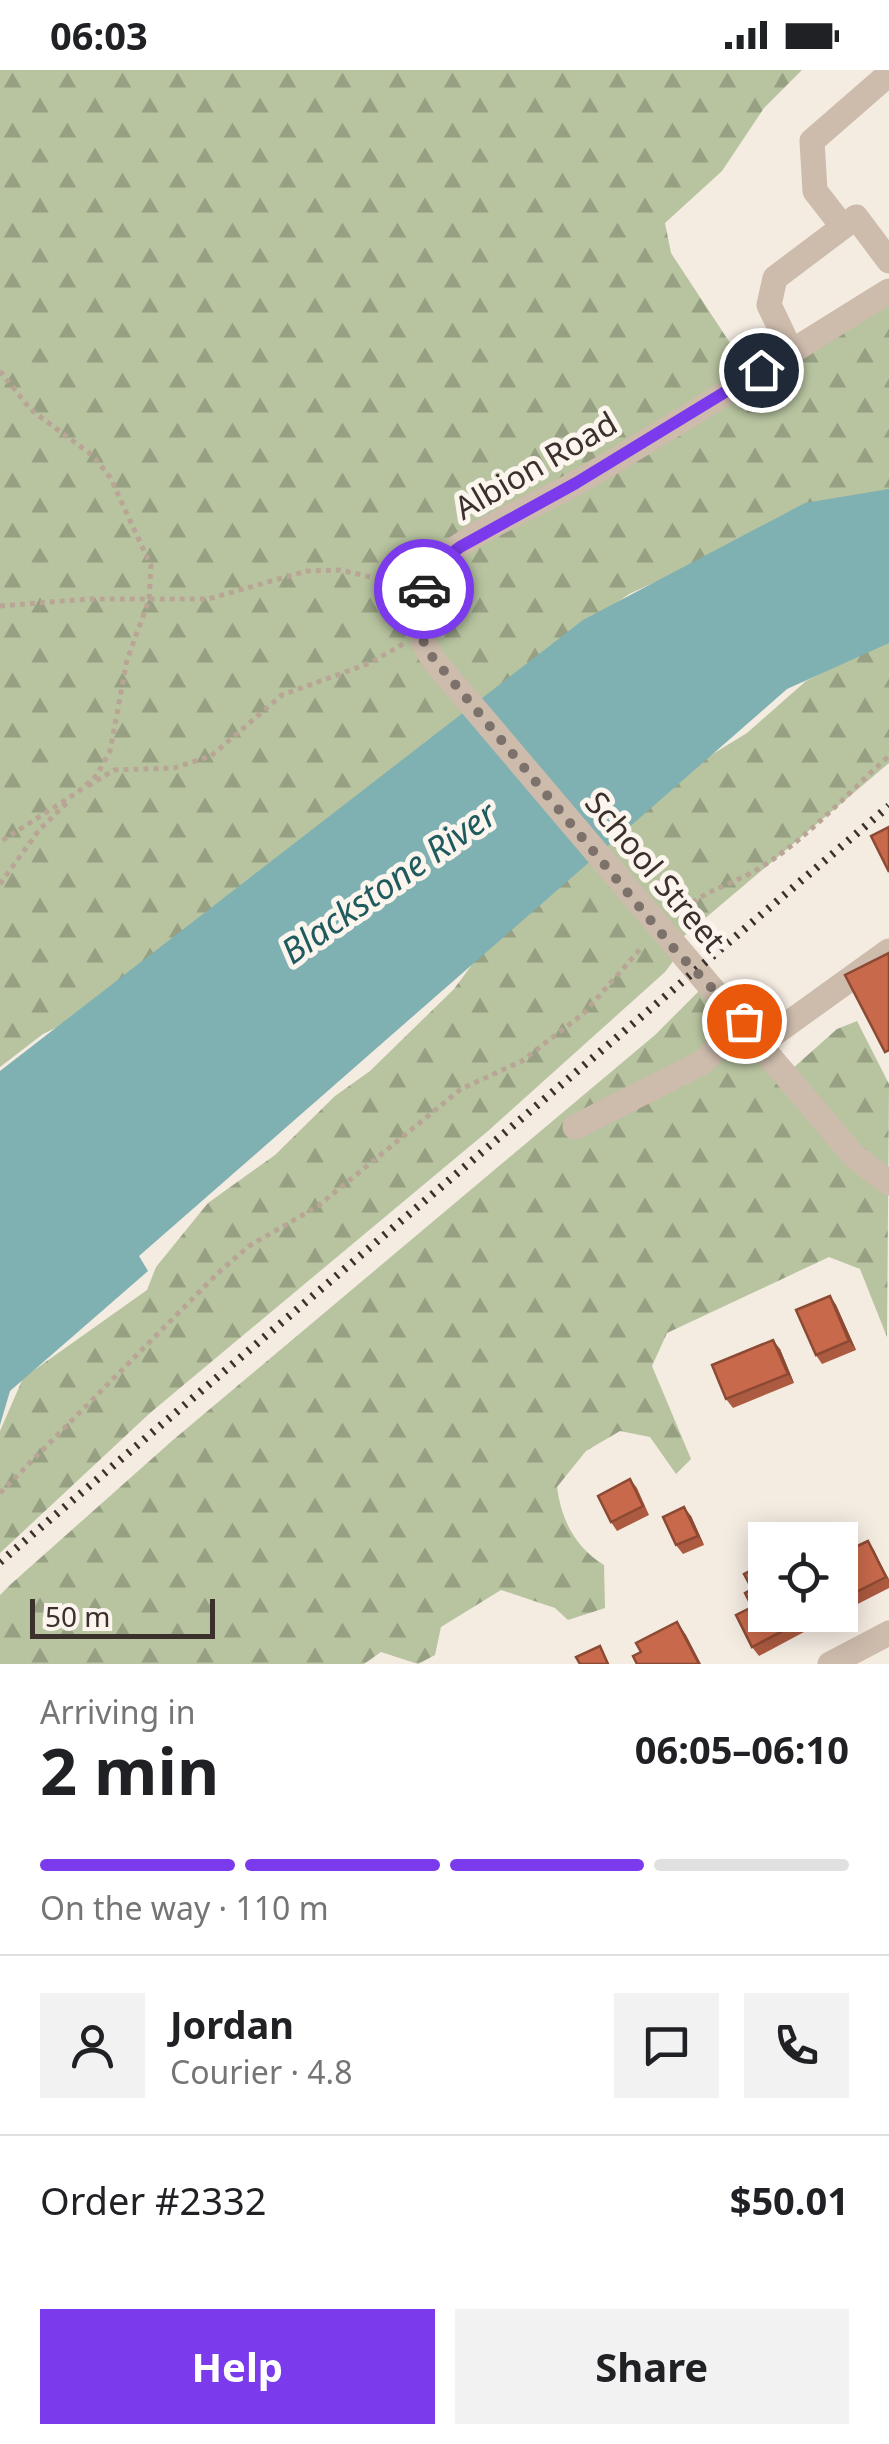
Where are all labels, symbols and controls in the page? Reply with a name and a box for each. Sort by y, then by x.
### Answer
text: 06:03 [50,9,148,61]
pin [719,328,804,413]
icon: home [734,343,789,398]
street label: Albion Road [446,401,624,529]
courier [374,539,474,639]
icon: car [397,562,452,617]
street label: School Street [576,782,736,960]
water label: Blackstone River [271,789,507,974]
pin [702,979,787,1064]
icon: bag [717,994,772,1049]
map controls [748,1522,858,1632]
button: locate [748,1522,858,1632]
scale bar [30,1594,215,1638]
text: 50 m [45,1597,111,1635]
text: Arriving in [40,1690,195,1733]
text: 06:05–06:10 [635,1723,849,1775]
text: 2 min [40,1726,219,1814]
text: On the way · 110 m [40,1886,329,1929]
button: person [40,1993,145,2098]
button: chat [614,1993,719,2098]
button: phone [744,1993,849,2098]
text: Jordan [170,1998,294,2050]
text: Courier · 4.8 [170,2050,353,2093]
text: Order #2332 [40,2174,266,2226]
text: $50.01 [730,2174,849,2226]
button: Help [40,2309,435,2424]
button: Share [455,2309,849,2424]

